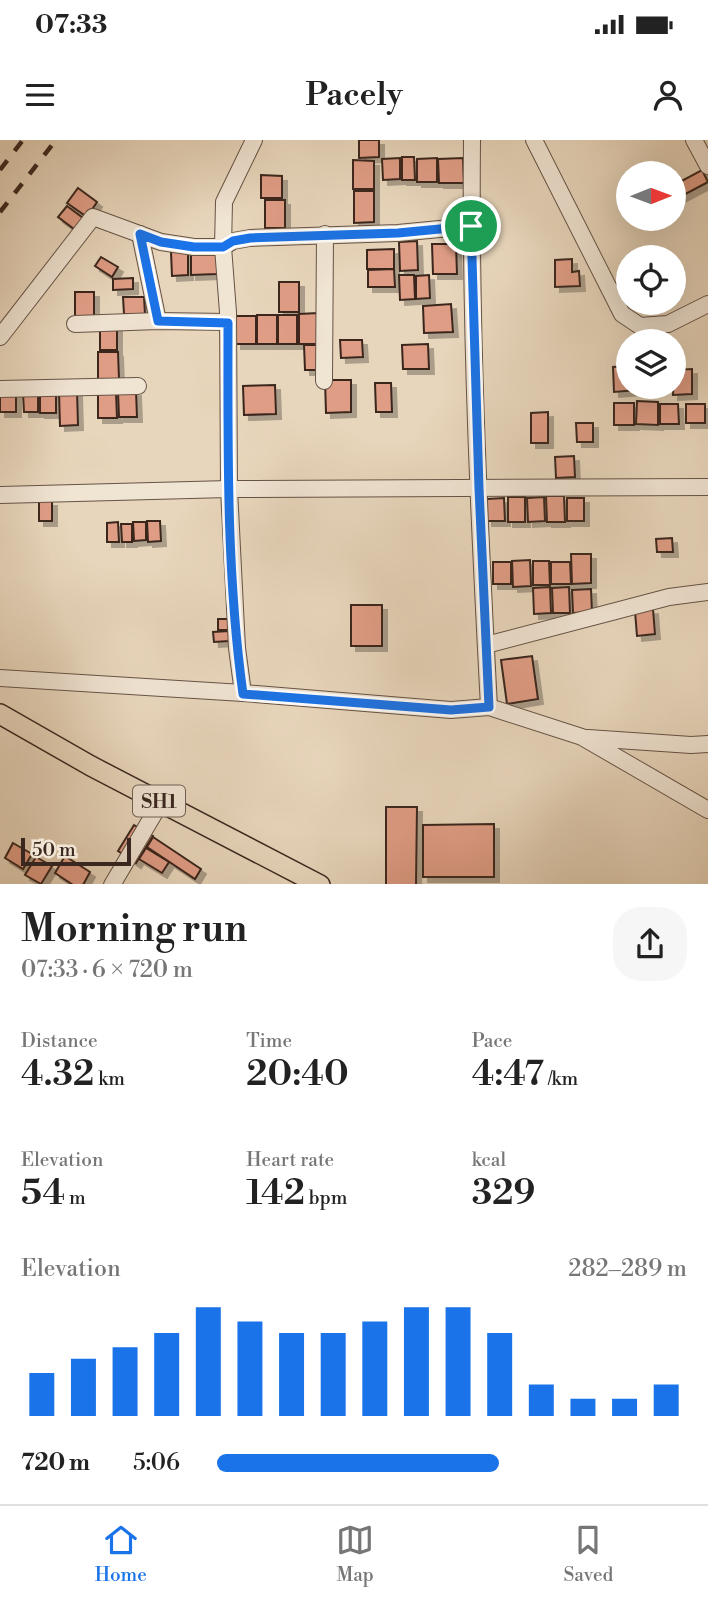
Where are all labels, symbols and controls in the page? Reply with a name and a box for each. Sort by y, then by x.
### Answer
text: 07:33 [35,9,107,41]
text: Pacely [305,75,403,115]
icon: menu [21,76,59,114]
icon: person [649,76,687,114]
north arrow [616,161,686,231]
map controls [616,161,686,399]
pin [441,196,501,256]
icon: arrive [452,207,490,245]
button: locate [616,245,686,315]
button: layers [616,329,686,399]
road number: SH1 [133,786,185,816]
scale bar [21,836,131,867]
text: 50 m [32,838,76,862]
text: Morning run [21,906,247,953]
button: share [613,907,687,981]
text: 07:33 · 6 × 720 m [21,956,193,984]
text: Distance [21,1029,98,1053]
text: Time [246,1029,292,1053]
text: Pace [472,1029,512,1053]
text: 4.32 [21,1053,94,1096]
text: 20:40 [246,1053,349,1096]
text: 4:47 [472,1053,544,1096]
text: km [94,1067,125,1091]
text: /km [544,1067,578,1091]
text: Elevation [21,1148,103,1172]
text: Heart rate [246,1148,334,1172]
text: kcal [472,1148,506,1172]
text: 54 [21,1172,65,1215]
text: 142 [246,1172,305,1215]
text: 329 [472,1172,535,1215]
text: m [65,1186,86,1210]
text: bpm [305,1186,347,1210]
text: Elevation [21,1255,121,1283]
text: 282–289 m [568,1255,687,1283]
text: 720 m [21,1449,90,1477]
text: 5:06 [133,1449,180,1477]
tab: Home [95,1521,147,1587]
tab: Map [336,1521,374,1587]
tab: Saved [563,1521,613,1587]

